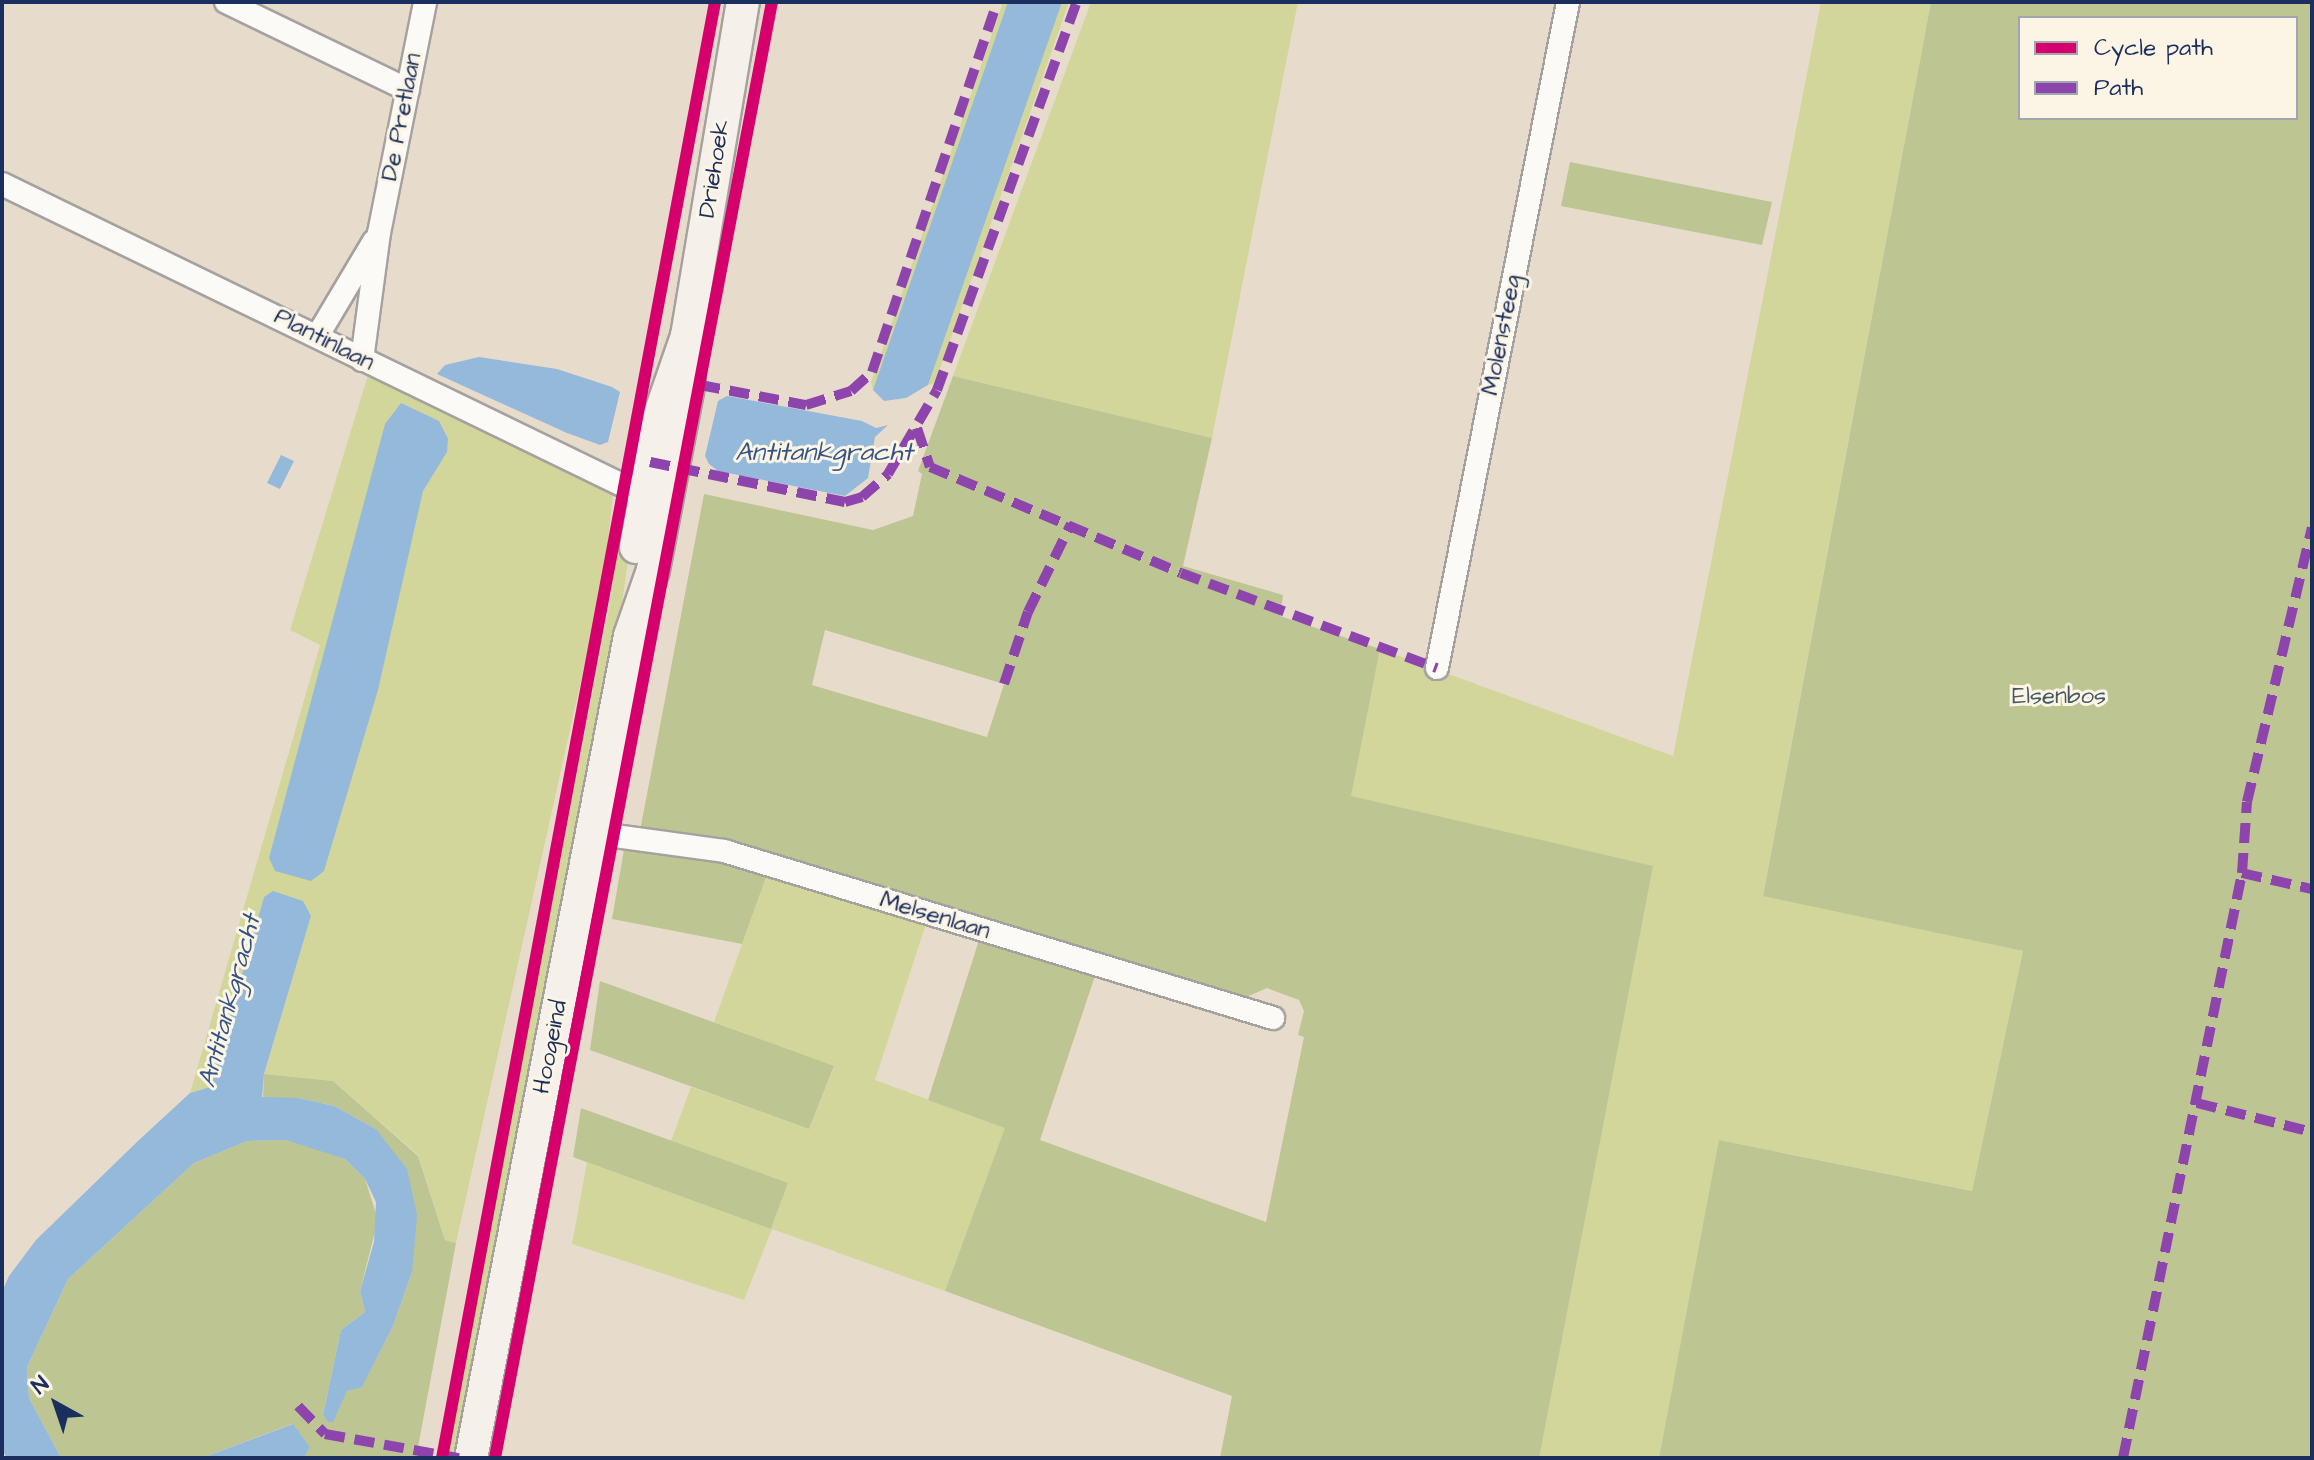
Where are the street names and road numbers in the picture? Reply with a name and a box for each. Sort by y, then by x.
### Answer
street label: De Pretlaan [376,51,428,183]
street label: Driehoek [693,118,737,220]
street label: Molensteeg [1476,272,1528,398]
street label: Plantinlaan [269,302,379,378]
street label: Melsenlaan [876,886,994,946]
street label: Hoogeind [528,998,574,1096]

